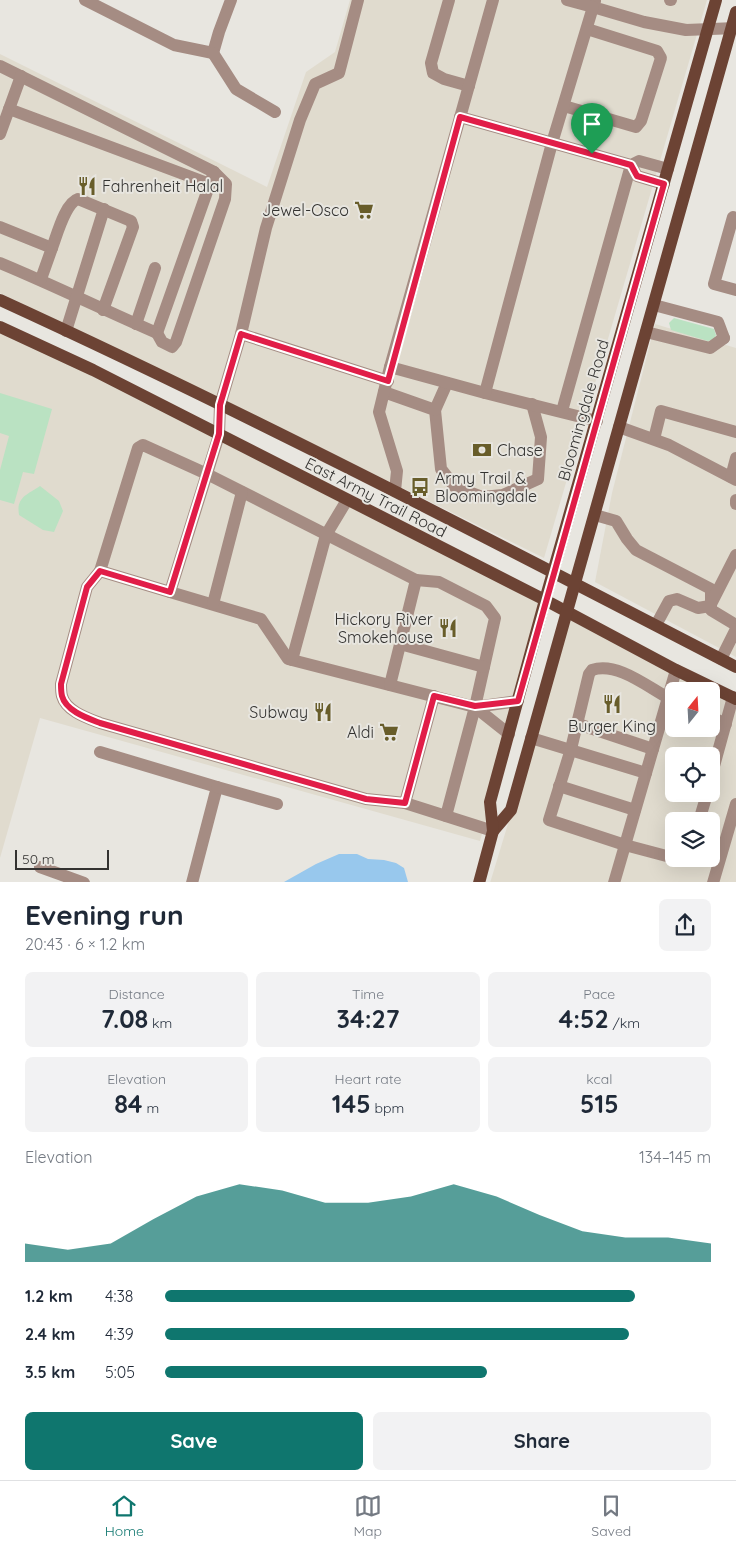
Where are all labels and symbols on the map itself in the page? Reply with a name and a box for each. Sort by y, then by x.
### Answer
pin [571,103,613,154]
restaurant icon: Fahrenheit Halal [76,175,98,197]
place label: Fahrenheit Halal [102,176,223,196]
supermarket icon: Jewel-Osco [353,199,375,221]
place label: Jewel-Osco [262,200,349,220]
street label: Bloomingdale Road [553,337,613,483]
bank icon: Chase [471,439,493,461]
place label: Chase [497,440,543,460]
street label: East Army Trail Road [302,453,450,541]
place label: Army Trail & Bloomingdale [435,468,537,506]
bus stop icon: Army Trail & Bloomingdale [409,476,431,498]
place label: Hickory River Smokehouse [335,609,433,647]
restaurant icon: Hickory River Smokehouse [437,617,459,639]
north arrow [665,682,720,738]
restaurant icon: Burger King [601,693,623,715]
restaurant icon: Subway [312,701,334,723]
place label: Subway [249,702,308,722]
place label: Burger King [568,716,656,736]
supermarket icon: Aldi [378,721,400,743]
place label: Aldi [347,722,374,742]
scale bar [15,848,109,871]

